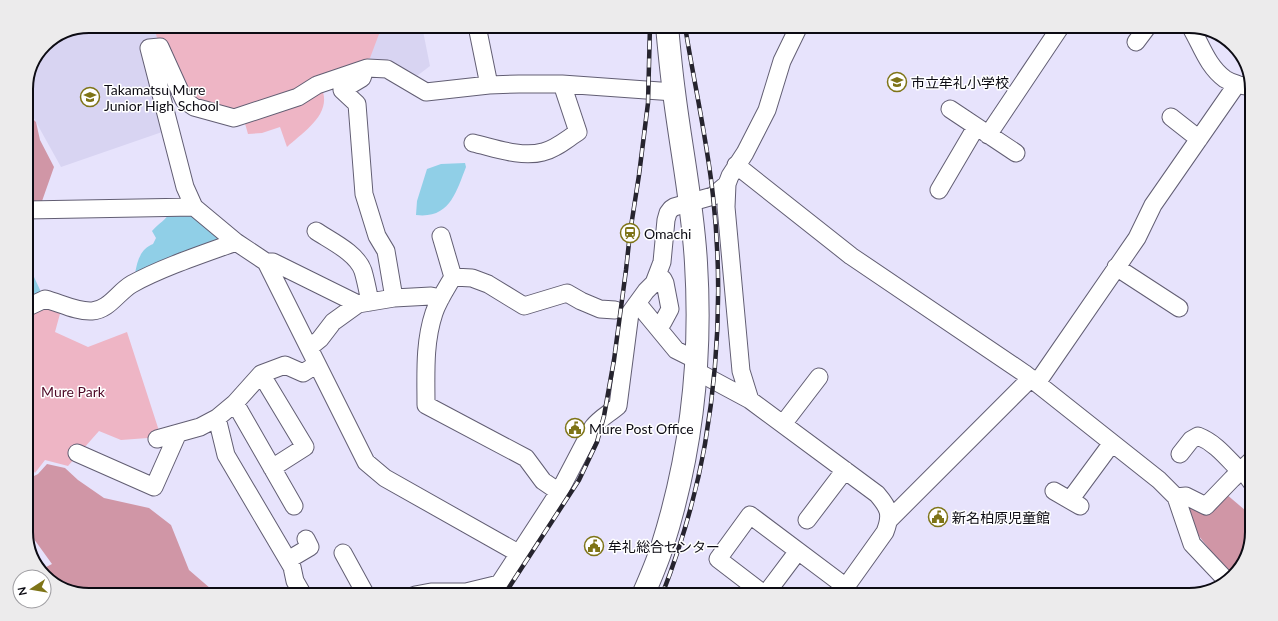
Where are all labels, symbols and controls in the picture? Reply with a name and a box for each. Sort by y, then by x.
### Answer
school or university icon: 市立牟礼小学校 [886,71,908,93]
place label: 市立牟礼小学校 [911,74,1009,91]
place label: Takamatsu Mure Junior High School [104,81,219,114]
school or university icon: Takamatsu Mure Junior High School [79,86,101,108]
station icon: Omachi [619,222,641,244]
place label: Omachi [644,225,691,242]
park label: Mure Park [41,383,106,400]
public building icon: Mure Post Office [564,417,586,439]
place label: Mure Post Office [589,420,694,437]
public building icon: 新名柏原児童館 [927,506,949,528]
place label: 新名柏原児童館 [952,509,1050,526]
public building icon: 牟礼総合センター [583,535,605,557]
place label: 牟礼総合センター [608,538,720,555]
north arrow [12,569,52,609]
text: N [14,586,29,597]

